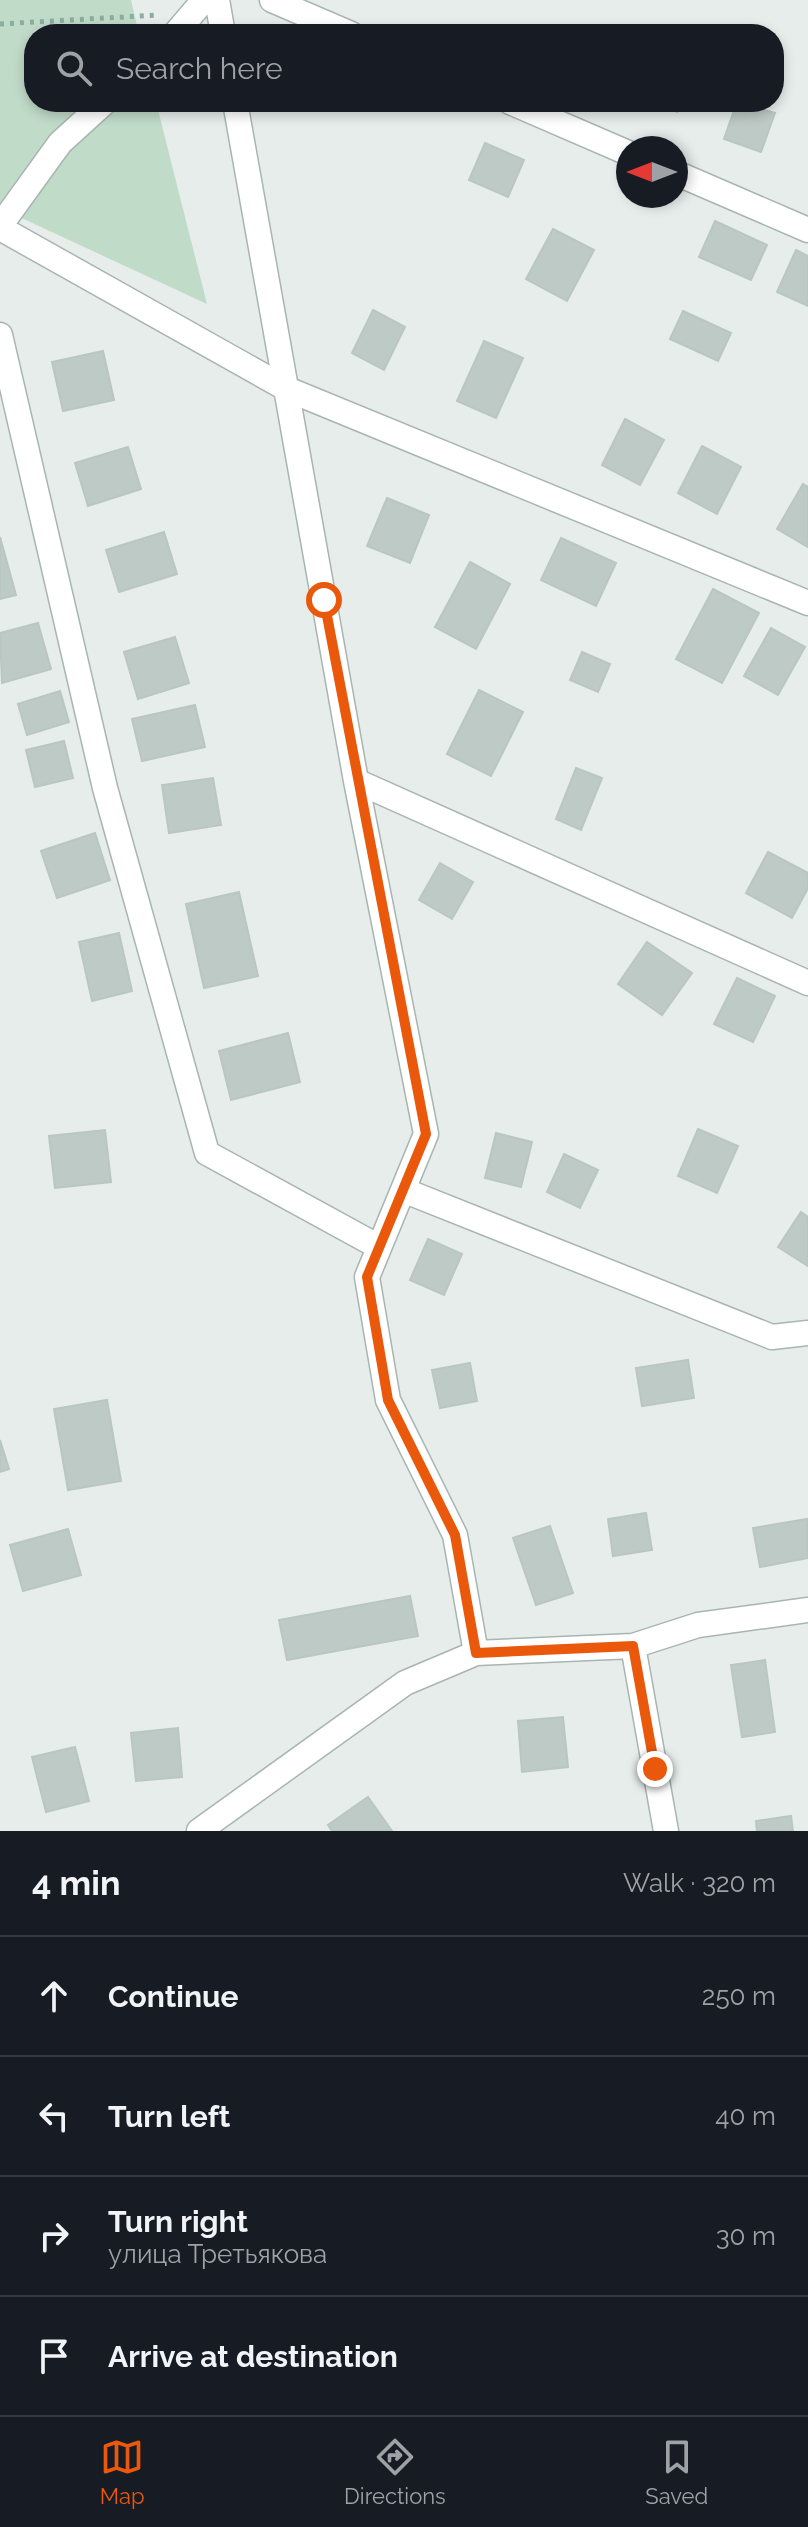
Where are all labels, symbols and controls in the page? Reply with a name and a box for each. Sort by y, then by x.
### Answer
search box [24,24,784,112]
icon: search [52,46,96,90]
text: Search here [116,51,283,86]
north arrow [616,136,688,208]
route start [306,582,342,618]
route end [637,1751,673,1787]
text: 4 min [32,1863,120,1903]
text: Walk · 320 m [623,1868,776,1898]
icon: ahead [32,1974,76,2018]
text: Continue [108,1979,239,2014]
text: 250 m [702,1981,776,2011]
icon: left [32,2094,76,2138]
text: Turn left [108,2099,230,2134]
text: 40 m [715,2101,776,2131]
text: Turn right [108,2204,248,2239]
icon: right [32,2214,76,2258]
text: 30 m [716,2221,776,2251]
text: улица Третьякова [108,2239,327,2269]
icon: arrive [32,2334,76,2378]
text: Arrive at destination [108,2339,398,2374]
tab: Map [100,2435,145,2509]
tab: Directions [344,2435,446,2509]
tab: Saved [645,2435,708,2509]

